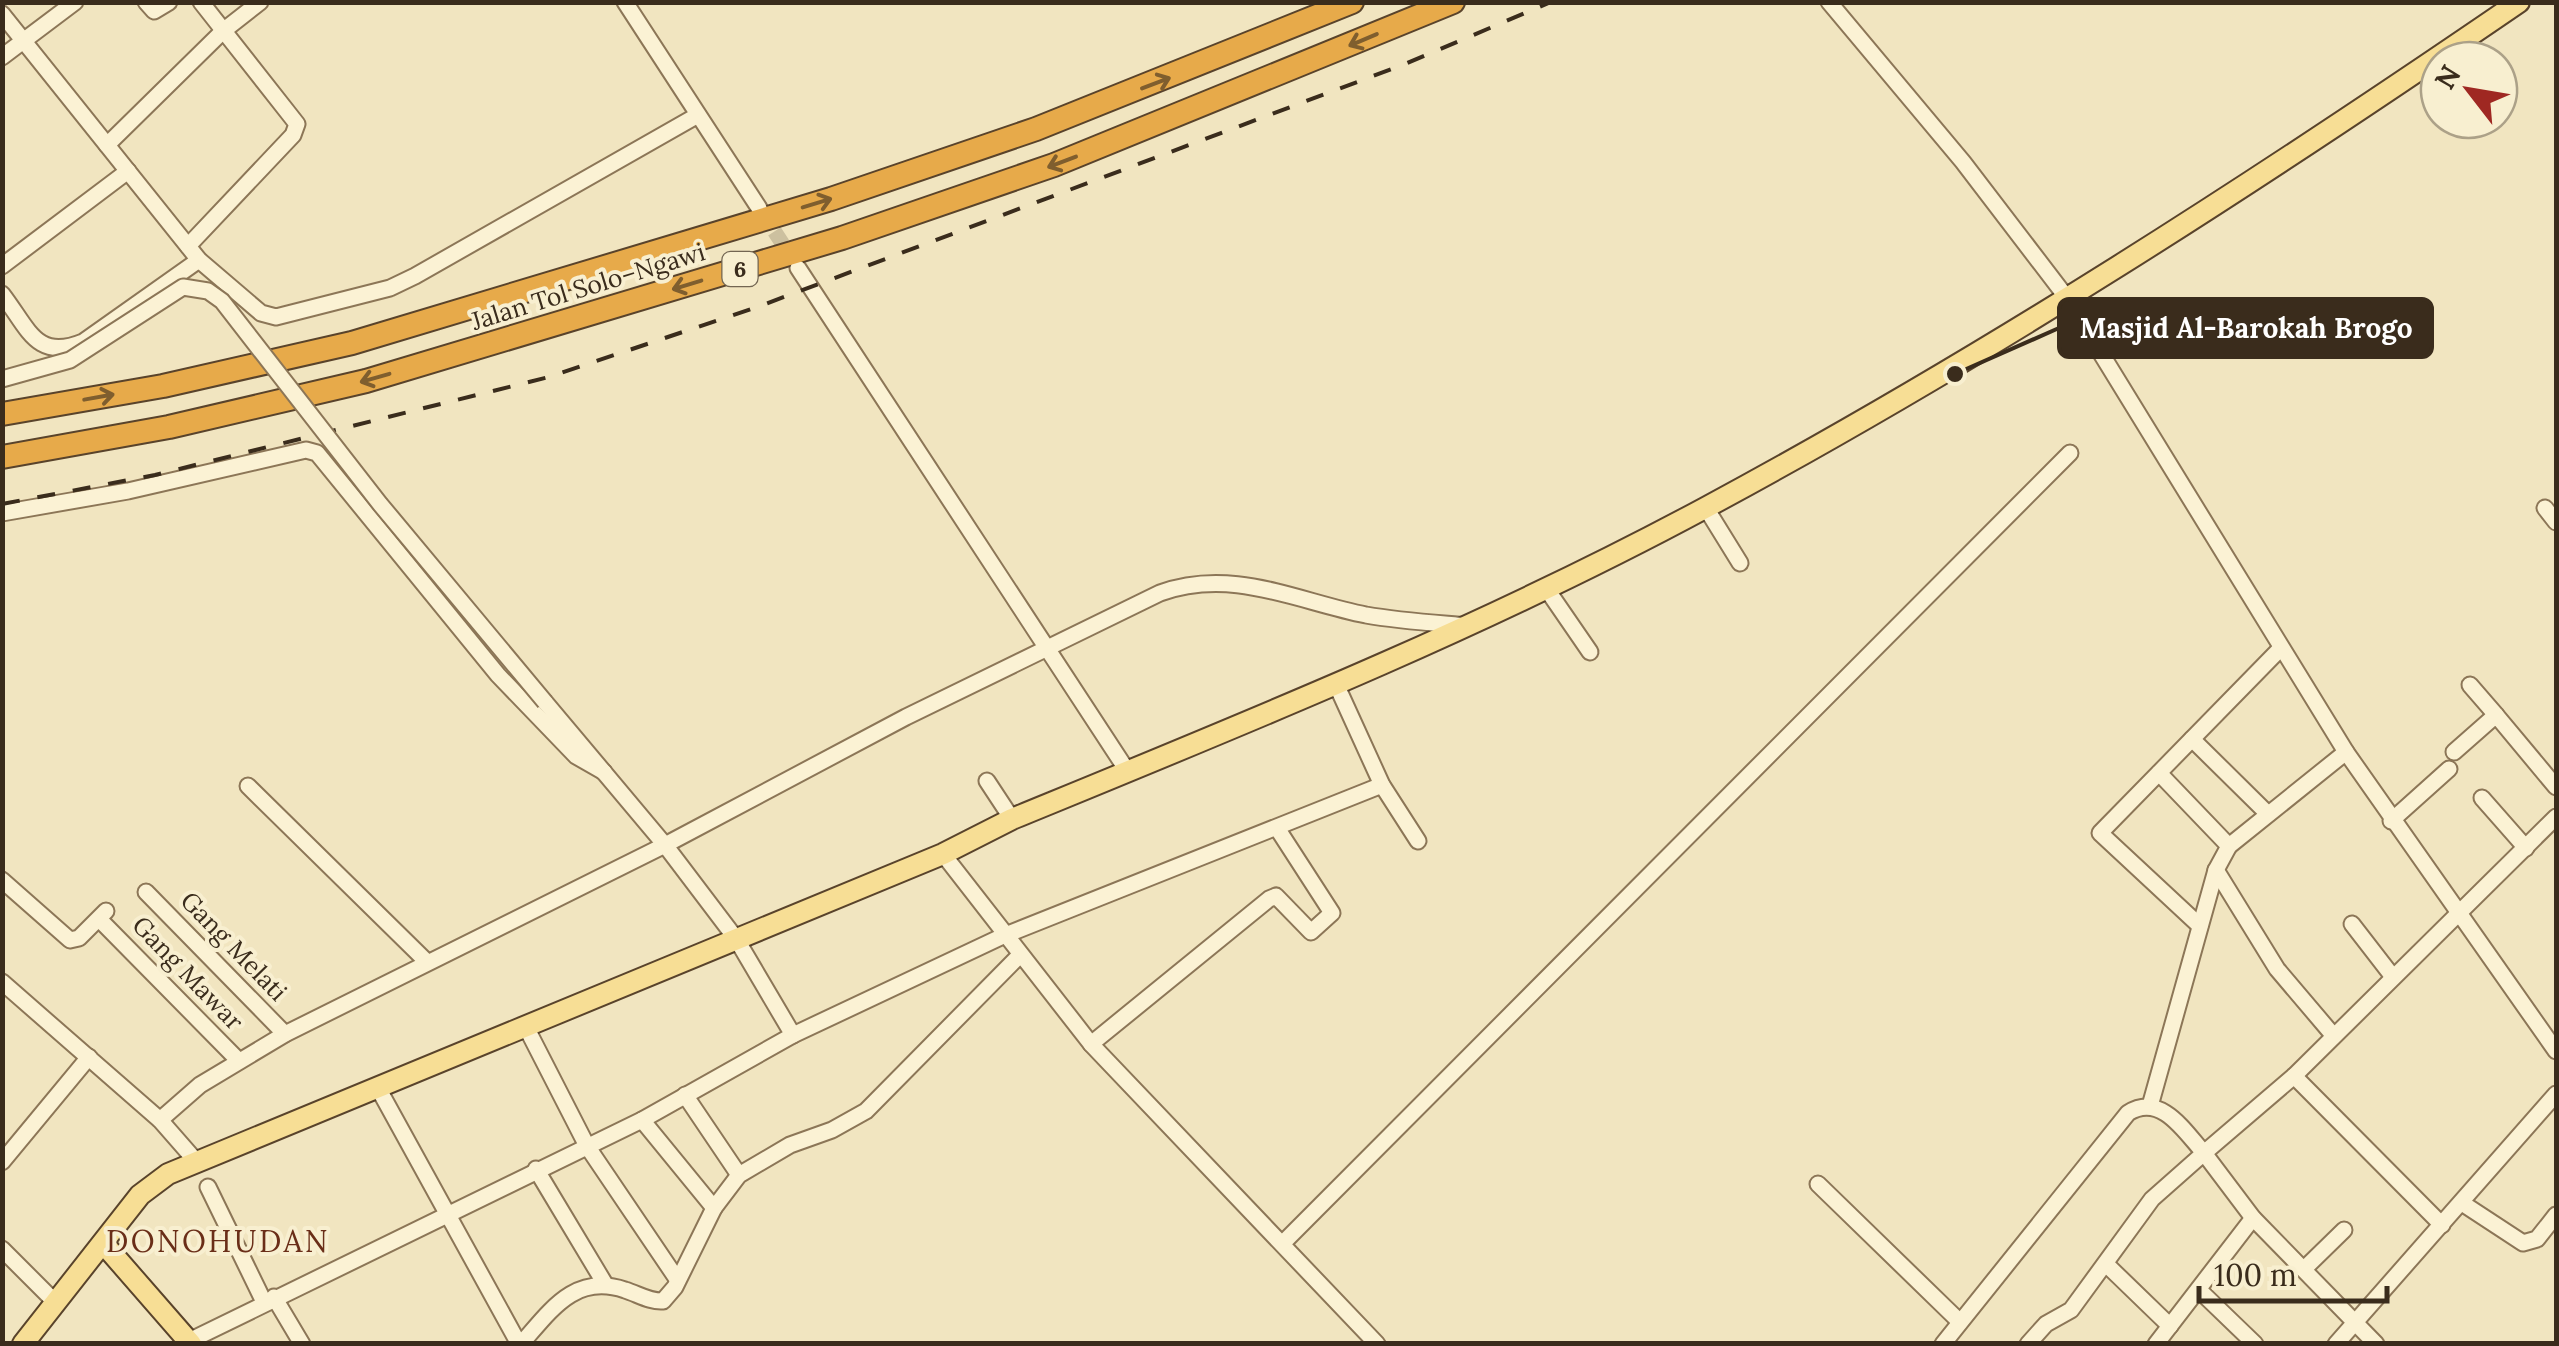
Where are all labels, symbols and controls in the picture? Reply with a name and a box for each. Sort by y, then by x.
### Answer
one-way arrow [1348,32,1379,50]
north arrow [2419,40,2519,140]
text: N [2427,59,2469,96]
one-way arrow [1141,72,1171,90]
one-way arrow [1047,154,1078,172]
one-way arrow [801,193,832,211]
street label: Jalan Tol Solo–Ngawi [466,235,709,337]
road number: 6 [722,252,758,286]
one-way arrow [671,277,703,295]
callout: Masjid Al-Barokah Brogo [2059,299,2432,357]
text: Masjid Al-Barokah Brogo [2079,310,2413,346]
one-way arrow [360,370,391,389]
one-way arrow [82,387,114,406]
street label: Gang Melati [174,885,294,1007]
street label: Gang Mawar [126,909,251,1037]
district label: DONOHUDAN [106,1222,330,1260]
scale bar [2199,1241,2386,1303]
text: 100 m [2214,1256,2297,1294]

